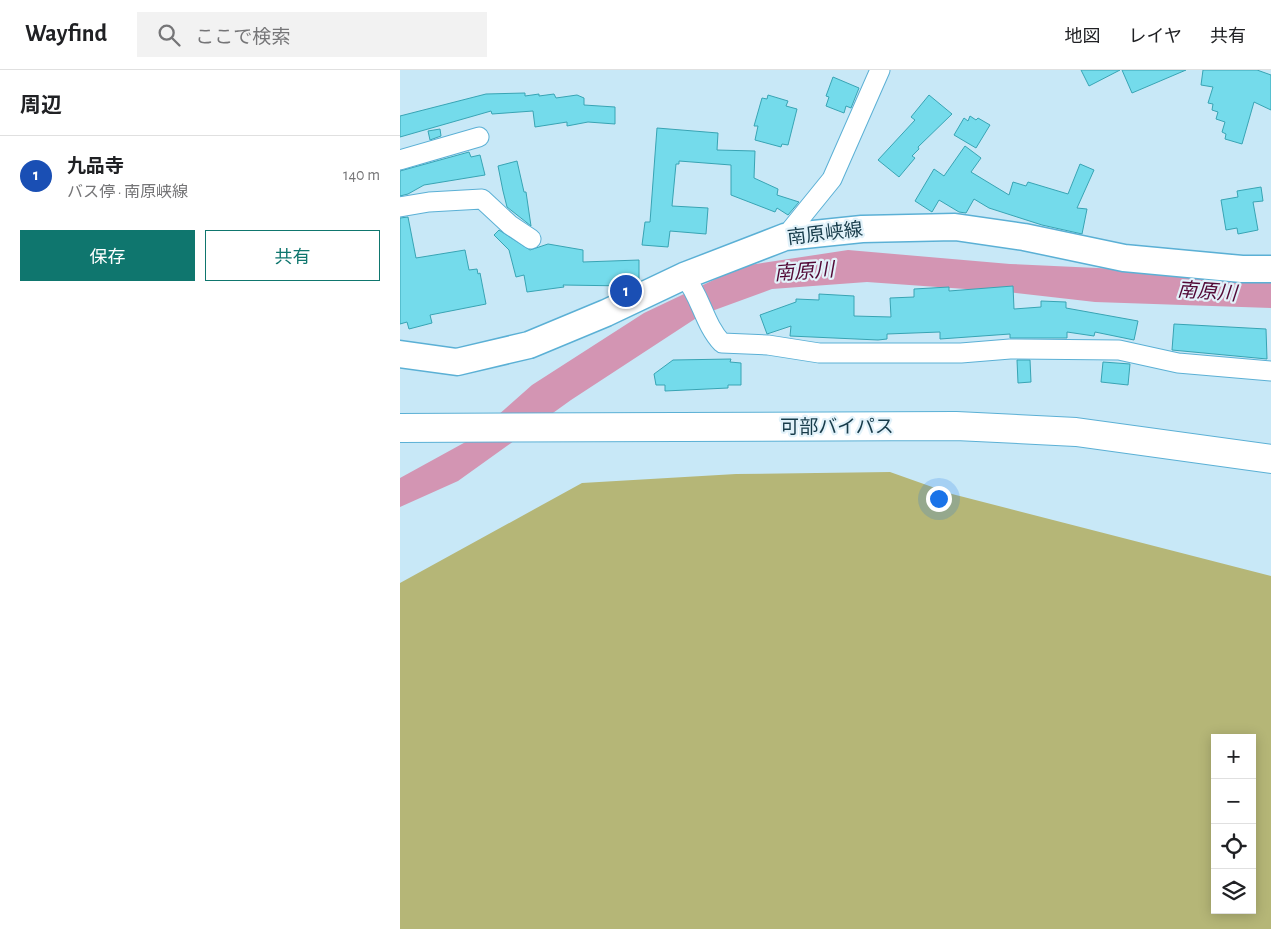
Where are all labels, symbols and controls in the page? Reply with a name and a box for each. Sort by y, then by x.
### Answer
search box [137,12,487,57]
icon: search [155,21,183,49]
text: Wayfind [25,22,107,46]
text: ここで検索 [195,28,290,47]
text: 地図 [1065,28,1101,46]
text: レイヤ [1129,28,1182,46]
text: 共有 [1210,28,1246,46]
text: 周辺 [20,95,62,116]
text: 九品寺 [67,157,124,176]
text: 1 [33,167,39,183]
text: 140 m [343,167,380,183]
text: バス停 · 南原峡線 [67,184,188,200]
street label: 南原峡線 [786,219,864,248]
button: 保存 [20,230,195,281]
button: 共有 [205,230,380,281]
water label: 南原川 [773,259,837,284]
pin: 1 [610,272,642,310]
water label: 南原川 [1176,279,1240,304]
street label: 可部バイパス [780,417,894,437]
your location [926,486,952,512]
map controls [1211,734,1256,914]
button: + [1211,734,1256,779]
button: − [1211,779,1256,824]
button: locate [1211,824,1256,869]
button: layers [1211,869,1256,914]

